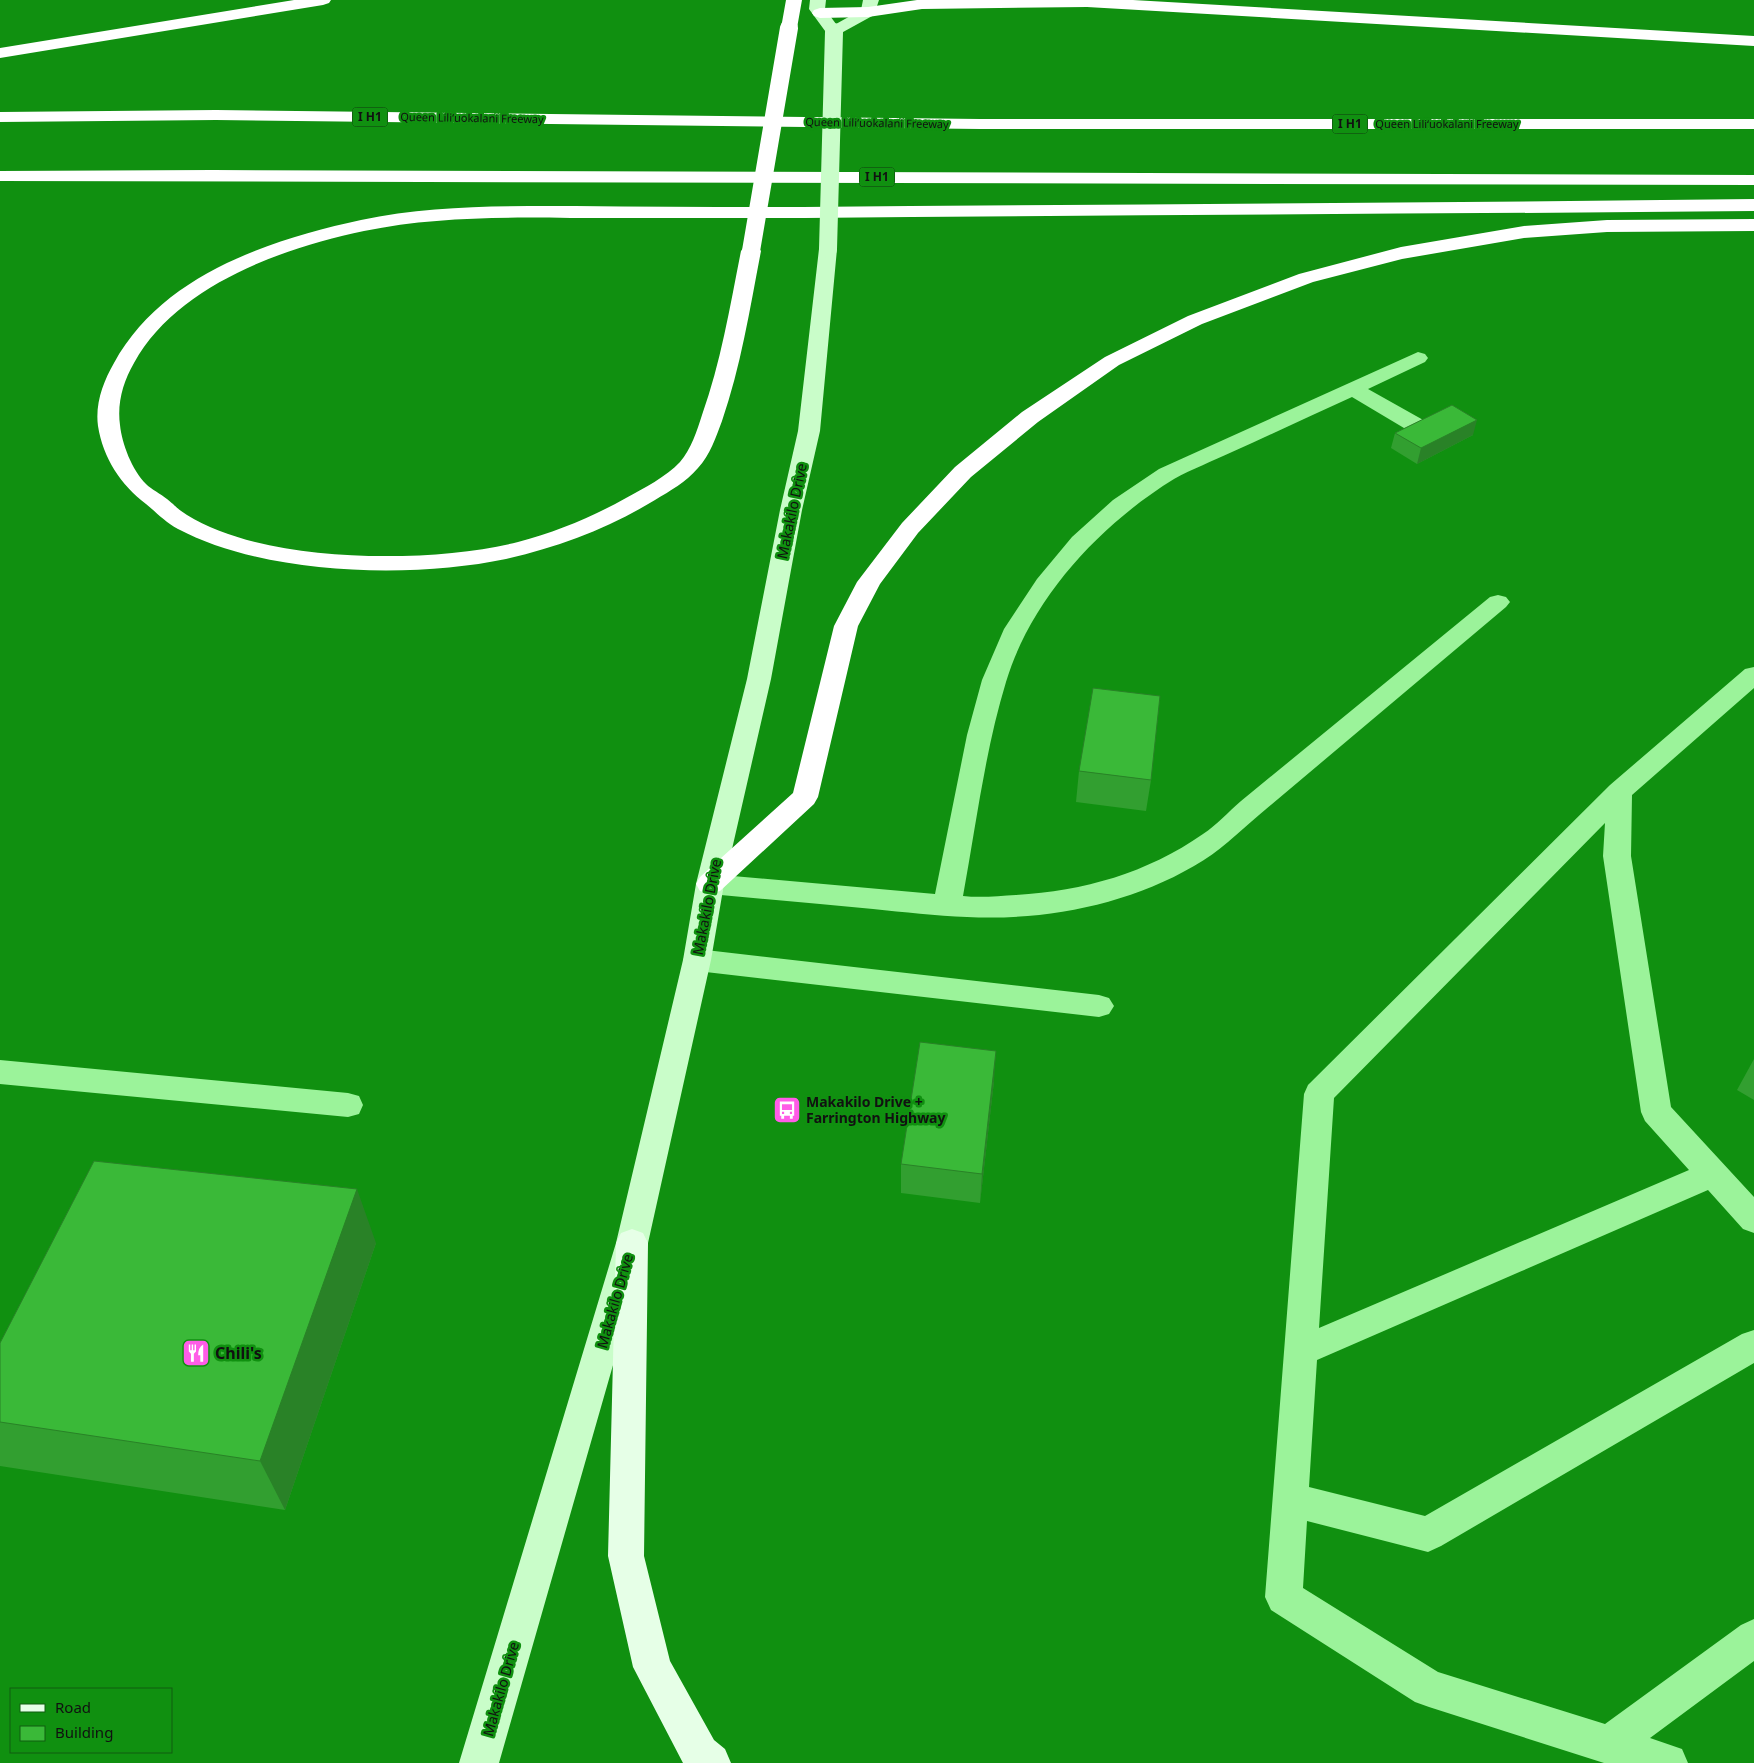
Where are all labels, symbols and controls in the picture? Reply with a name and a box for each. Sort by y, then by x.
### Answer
road number: I H1 [352,108,388,126]
street label: Queen Liliʻuokalani Freeway [400,109,544,126]
street label: Queen Liliʻuokalani Freeway [805,114,949,131]
road number: I H1 [1332,115,1368,134]
street label: Queen Liliʻuokalani Freeway [1375,116,1519,131]
road number: I H1 [860,168,894,186]
street label: Makakilo Drive [772,461,811,560]
street label: Makakilo Drive [688,857,725,956]
place label: Makakilo Drive + Farrington Highway [806,1092,946,1127]
bus stop icon: Makakilo Drive + Farrington Highway [772,1095,802,1125]
street label: Makakilo Drive [592,1251,637,1350]
restaurant icon: Chili's [181,1338,211,1368]
place label: Chili's [215,1342,262,1364]
street label: Makakilo Drive [478,1639,523,1738]
legend [10,1688,172,1753]
text: Road [55,1697,91,1717]
text: Building [55,1722,113,1742]

